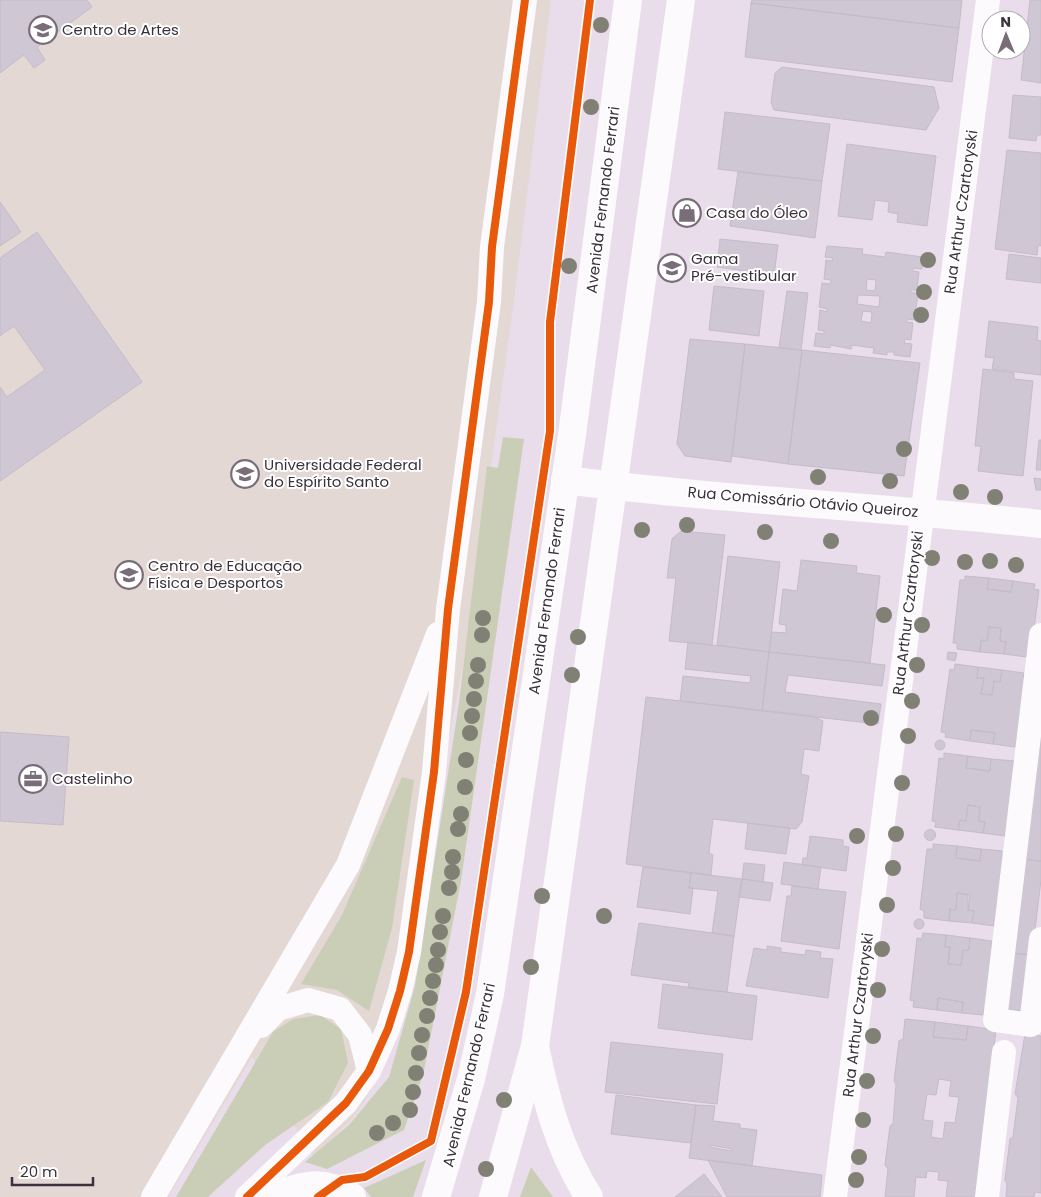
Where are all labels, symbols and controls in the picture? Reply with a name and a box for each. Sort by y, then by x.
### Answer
north arrow [981,10,1031,60]
text: N [1000,12,1011,32]
school or university icon: Centro de Artes [28,15,58,45]
place label: Centro de Artes [62,19,179,40]
street label: Avenida Fernando Ferrari [581,105,624,295]
street label: Rua Arthur Czartoryski [939,129,982,295]
shop icon: Casa do Óleo [672,198,702,228]
place label: Casa do Óleo [706,202,808,223]
place label: Gama Pré-vestibular [691,248,797,286]
school or university icon: Gama Pré-vestibular [657,253,687,283]
place label: Universidade Federal do Espírito Santo [264,454,422,492]
school or university icon: Universidade Federal do Espírito Santo [230,459,260,489]
street label: Rua Comissário Otávio Queiroz [687,481,919,522]
street label: Avenida Fernando Ferrari [523,506,570,696]
street label: Rua Arthur Czartoryski [887,530,928,696]
place label: Centro de Educação Física e Desportos [148,555,302,593]
school or university icon: Centro de Educação Física e Desportos [114,560,144,590]
office icon: Castelinho [18,764,48,794]
place label: Castelinho [52,768,133,789]
street label: Rua Arthur Czartoryski [837,932,878,1098]
street label: Avenida Fernando Ferrari [437,981,500,1169]
scale bar [12,1154,94,1186]
text: 20 m [20,1161,58,1182]

